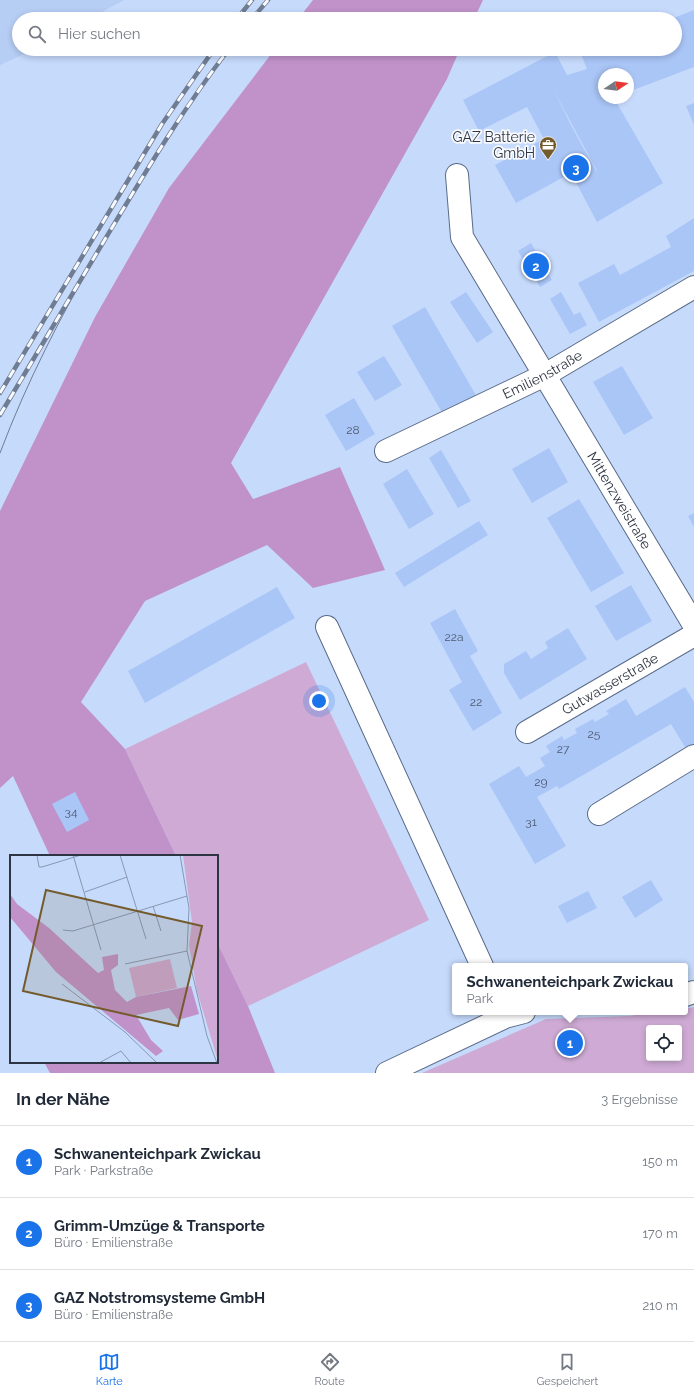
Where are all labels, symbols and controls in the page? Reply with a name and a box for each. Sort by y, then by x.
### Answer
search box [12,12,682,56]
icon: search [26,23,48,45]
text: Hier suchen [58,25,141,43]
north arrow [598,68,634,104]
place label: GAZ Batterie GmbH [453,129,535,161]
office icon: GAZ Batterie GmbH [538,135,558,160]
pin: 3 [563,153,589,183]
pin: 2 [523,251,549,281]
street label: Emilienstraße [500,347,585,402]
house number: 28 [346,423,360,437]
street label: Mittenzweistraße [584,449,655,552]
house number: 22a [444,630,464,644]
street label: Gutwasserstraße [559,650,661,718]
your location [309,691,329,711]
house number: 22 [470,695,482,709]
house number: 25 [588,727,601,741]
house number: 27 [557,742,570,756]
house number: 29 [534,775,548,789]
house number: 34 [65,805,78,819]
house number: 31 [525,815,537,829]
inset map [10,855,218,1063]
popup [452,963,688,1015]
text: Schwanenteichpark Zwickau [467,973,673,991]
text: Park [467,991,493,1006]
map controls [646,1025,682,1061]
button: locate [646,1025,682,1061]
pin: 1 [557,1028,583,1058]
text: In der Nähe [16,1089,110,1109]
text: 3 Ergebnisse [601,1092,678,1107]
text: Schwanenteichpark Zwickau [54,1145,261,1163]
text: 1 [26,1154,32,1169]
text: 150 m [642,1154,678,1169]
text: Park · Parkstraße [54,1163,153,1178]
text: Grimm-Umzüge & Transporte [54,1217,265,1235]
text: 2 [25,1226,33,1241]
text: 170 m [642,1226,678,1241]
text: Büro · Emilienstraße [54,1235,173,1250]
text: GAZ Notstromsysteme GmbH [54,1289,265,1307]
text: 3 [25,1298,33,1313]
text: 210 m [642,1298,678,1313]
text: Büro · Emilienstraße [54,1307,173,1322]
tab: Karte [96,1351,123,1388]
tab: Route [315,1351,345,1388]
tab: Gespeichert [536,1351,598,1388]

